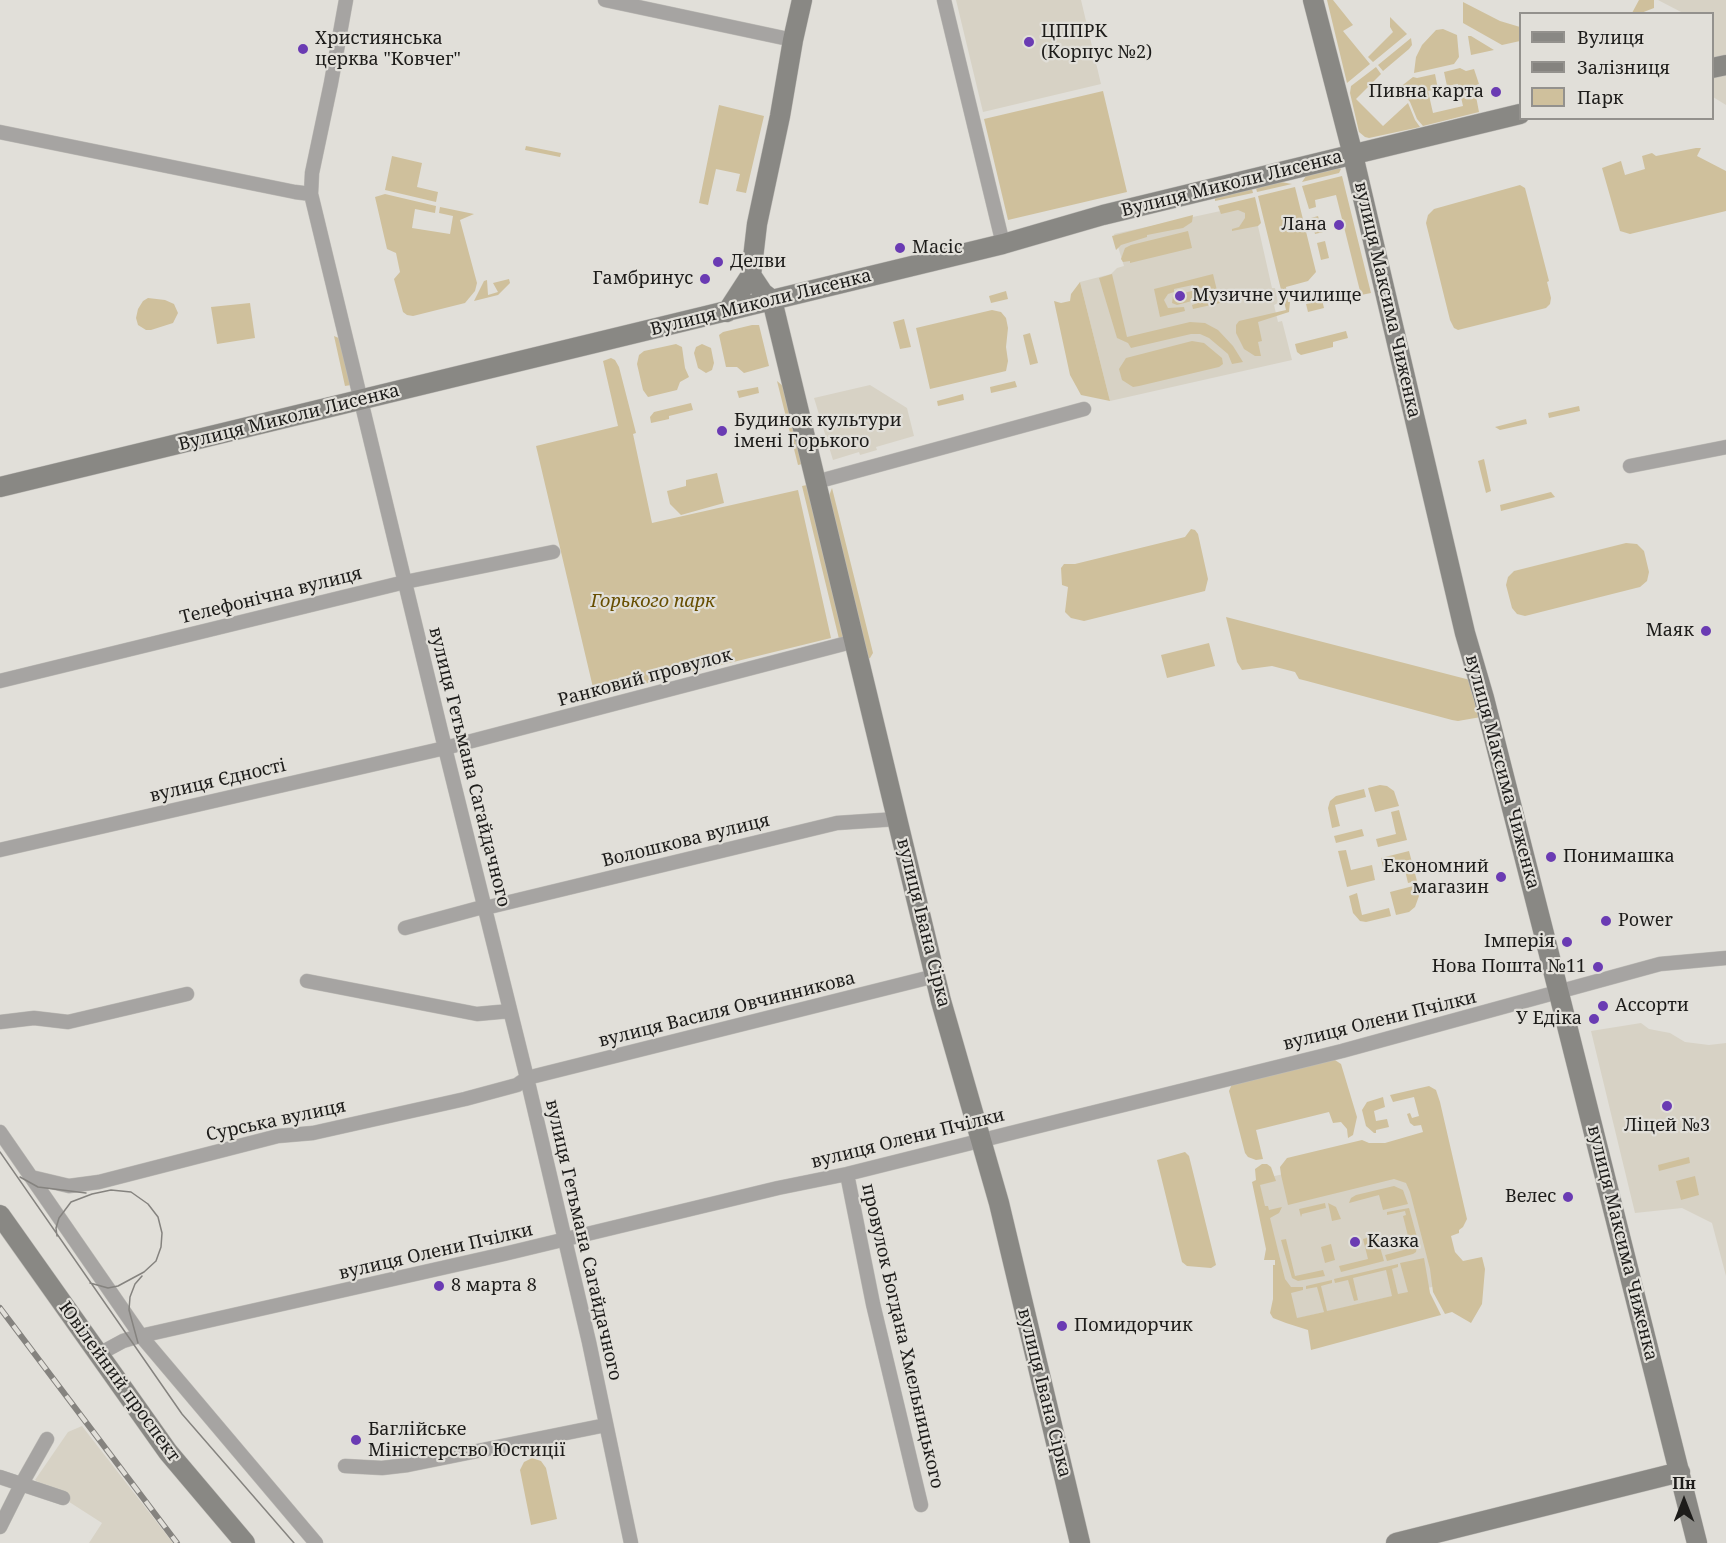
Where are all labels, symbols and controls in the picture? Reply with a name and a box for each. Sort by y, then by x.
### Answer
legend [1519,12,1714,120]
place label: ЦППРК (Корпус №2) [1041,21,1152,63]
text: Вулиця [1577,25,1644,49]
place label: Християнська церква "Ковчег" [315,28,461,70]
marker: ЦППРК (Корпус №2) [1022,35,1036,49]
marker: Християнська церква "Ковчег" [296,42,310,56]
text: Залізниця [1577,55,1670,79]
place label: Пивна карта [1369,81,1484,103]
marker: Пивна карта [1489,85,1503,99]
text: Парк [1577,85,1624,109]
street label: Вулиця Миколи Лисенка [1119,146,1345,222]
street label: вулиця Максима Чиженка [1349,180,1425,420]
place label: Лана [1281,214,1327,236]
marker: Лана [1332,218,1346,232]
place label: Macic [912,237,962,259]
marker: Macic [893,241,907,255]
place label: Делви [730,251,786,273]
marker: Делви [711,255,725,269]
street label: Вулиця Миколи Лисенка [648,265,874,341]
place label: Гамбринус [592,268,693,290]
marker: Гамбринус [698,272,712,286]
place label: Музичне училище [1192,285,1361,307]
marker: Музичне училище [1173,289,1187,303]
street label: Вулиця Миколи Лисенка [176,380,402,456]
place label: Будинок культури імені Горького [734,410,902,452]
marker: Будинок культури імені Горького [715,424,729,438]
street label: Телефонічна вулиця [178,563,364,629]
park label: Горького парк [591,591,715,613]
place label: Маяк [1646,620,1694,642]
marker: Маяк [1699,624,1713,638]
street label: вулиця Гетьмана Сагайдачного [424,625,514,909]
street label: Ранковий провулок [556,644,734,712]
street label: вулиця Максима Чиженка [1460,652,1544,892]
street label: вулиця Єдності [148,755,288,807]
street label: Волошкова вулиця [600,810,772,872]
street label: вулиця Івана Сірка [892,836,954,1010]
place label: Понимашка [1563,846,1675,868]
marker: Понимашка [1544,850,1558,864]
place label: Економний магазин [1383,856,1489,898]
marker: Економний магазин [1494,870,1508,884]
place label: Power [1618,910,1673,932]
marker: Power [1599,914,1613,928]
place label: Імперія [1484,931,1555,953]
marker: Імперія [1560,935,1574,949]
place label: Нова Пошта №11 [1432,956,1586,978]
marker: Нова Пошта №11 [1591,960,1605,974]
street label: вулиця Василя Овчинникова [597,968,857,1052]
street label: вулиця Олени Пчілки [1281,986,1479,1056]
place label: Ассорти [1615,995,1689,1017]
marker: Ассорти [1596,999,1610,1013]
place label: У Едіка [1516,1008,1582,1030]
marker: У Едіка [1587,1012,1601,1026]
street label: Сурська вулиця [204,1096,348,1146]
street label: вулиця Гетьмана Сагайдачного [540,1097,626,1383]
marker: Ліцей №3 [1660,1099,1674,1113]
street label: вулиця Олени Пчілки [809,1104,1007,1174]
place label: Ліцей №3 [1624,1115,1710,1137]
street label: вулиця Максима Чиженка [1582,1123,1662,1363]
street label: провулок Богдана Хмельницького [856,1181,948,1491]
place label: Велес [1505,1186,1556,1208]
marker: Велес [1561,1190,1575,1204]
street label: вулиця Олени Пчілки [337,1219,535,1285]
place label: Казка [1367,1231,1419,1253]
marker: Казка [1348,1235,1362,1249]
place label: 8 марта 8 [451,1275,537,1297]
marker: 8 марта 8 [432,1279,446,1293]
street label: Ювілейний проспект [54,1298,184,1466]
street label: вулиця Івана Сірка [1013,1306,1075,1480]
place label: Помидорчик [1074,1315,1193,1337]
marker: Помидорчик [1055,1319,1069,1333]
place label: Баглійське Міністерство Юстиції [368,1419,566,1462]
marker: Баглійське Міністерство Юстиції [349,1433,363,1447]
north arrow [1654,1471,1714,1531]
text: Пн [1672,1472,1696,1494]

